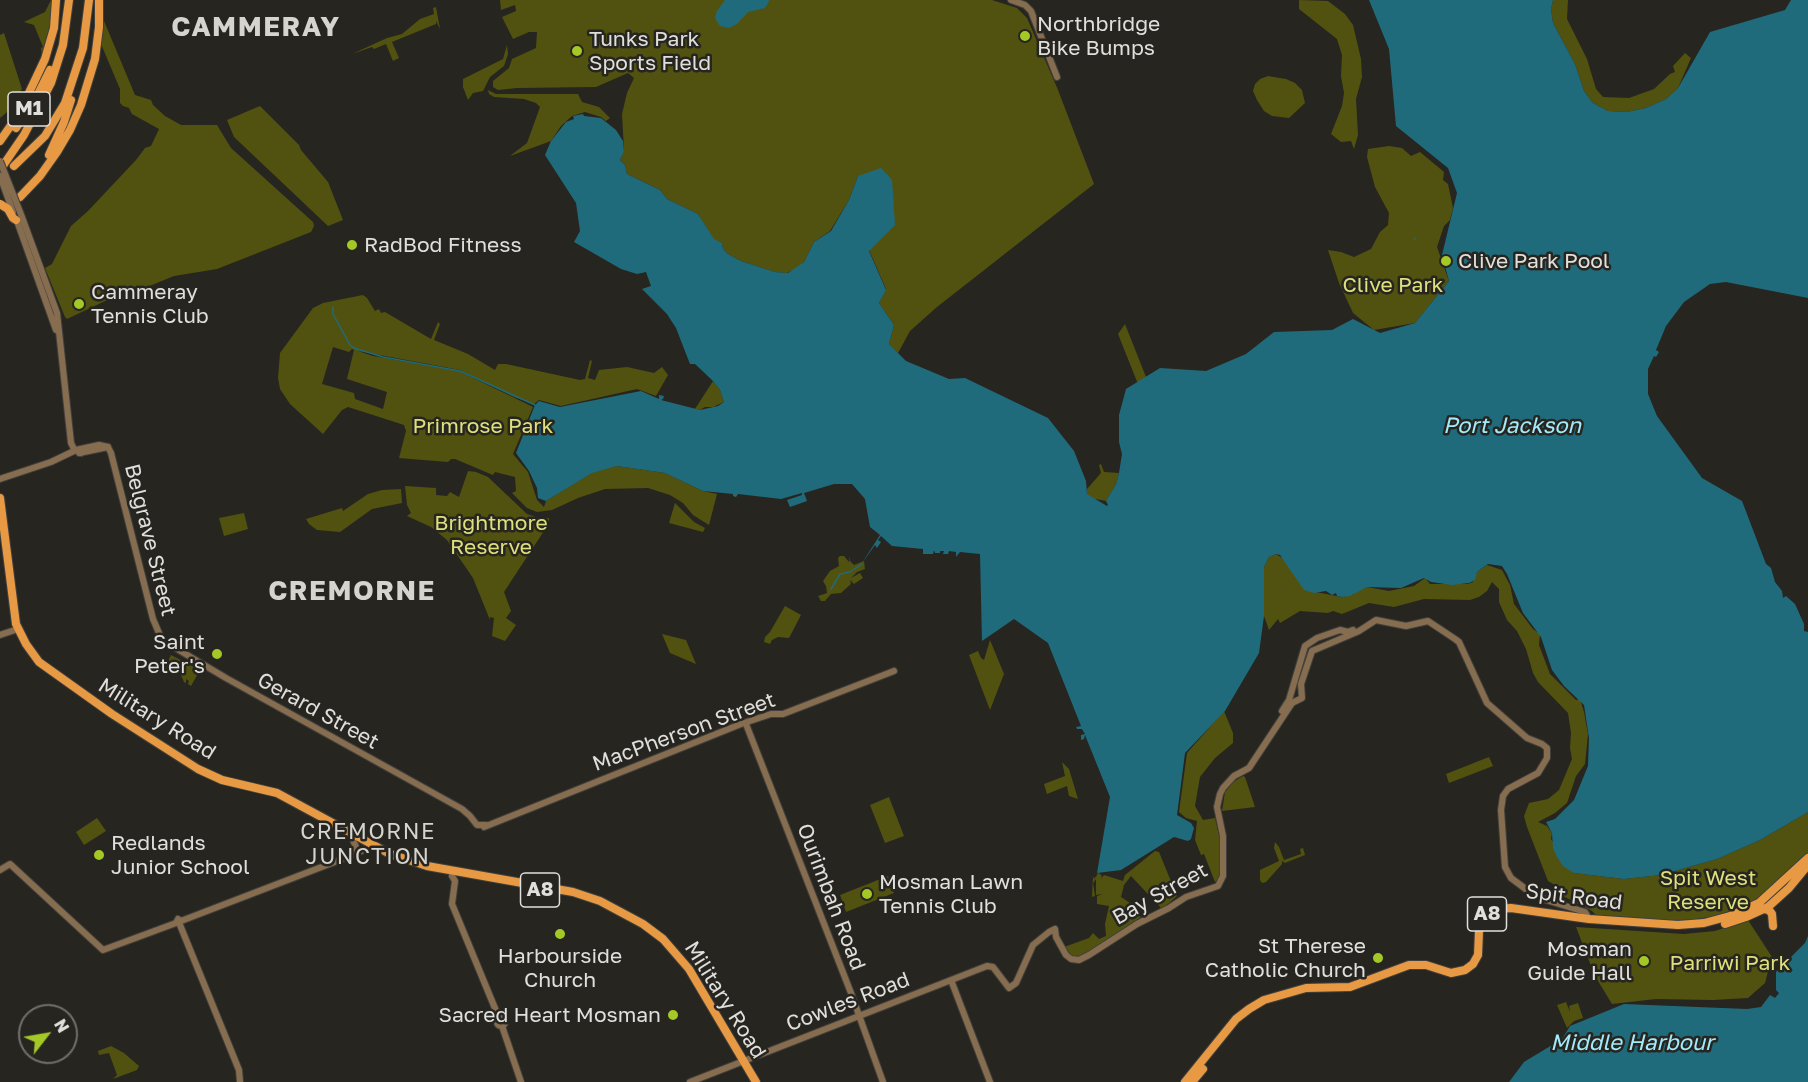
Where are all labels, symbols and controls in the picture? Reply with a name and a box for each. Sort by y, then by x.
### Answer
district label: CAMMERAY [171,11,341,43]
place label: Northbridge Bike Bumps [1037,11,1160,61]
place label: Tunks Park Sports Field [589,26,711,76]
marker: Northbridge Bike Bumps [1018,29,1032,43]
marker: Tunks Park Sports Field [570,44,584,58]
road number: M1 [8,92,50,126]
place label: RadBod Fitness [364,232,522,258]
marker: RadBod Fitness [345,238,359,252]
place label: Clive Park Pool [1458,248,1610,274]
marker: Clive Park Pool [1439,254,1453,268]
park label: Clive Park [1343,272,1443,298]
place label: Cammeray Tennis Club [91,279,209,329]
marker: Cammeray Tennis Club [72,297,86,311]
park label: Primrose Park [413,413,553,439]
water label: Port Jackson [1443,413,1581,439]
street label: Belgrave Street [119,461,181,619]
park label: Brightmore Reserve [434,510,548,560]
district label: CREMORNE [268,575,436,607]
place label: Saint Peter's [134,629,205,679]
marker: Saint Peter's [210,647,224,661]
street label: Gerard Street [253,667,383,755]
street label: Military Road [94,673,220,765]
street label: MacPherson Street [589,687,779,777]
district label: CREMORNE JUNCTION [300,819,436,870]
street label: Ourimbah Road [791,820,871,974]
place label: Redlands Junior School [111,830,250,880]
marker: Redlands Junior School [92,848,106,862]
street label: Bay Street [1108,858,1212,930]
park label: Spit West Reserve [1660,865,1756,915]
place label: Mosman Lawn Tennis Club [879,869,1023,919]
road number: A8 [520,873,560,907]
street label: Spit Road [1524,879,1624,915]
marker: Mosman Lawn Tennis Club [860,887,874,901]
road number: A8 [1468,897,1506,931]
marker: Harbourside Church [553,927,567,941]
place label: St Therese Catholic Church [1205,933,1366,983]
place label: Mosman Guide Hall [1527,936,1632,986]
street label: Military Road [679,937,771,1063]
place label: Harbourside Church [498,943,622,993]
park label: Parriwi Park [1670,950,1790,976]
marker: St Therese Catholic Church [1371,951,1385,965]
marker: Mosman Guide Hall [1637,954,1651,968]
street label: Cowles Road [783,967,913,1037]
place label: Sacred Heart Mosman [439,1002,661,1028]
north arrow [18,1004,78,1064]
marker: Sacred Heart Mosman [666,1008,680,1022]
text: N [50,1015,73,1036]
water label: Middle Harbour [1550,1030,1714,1056]

